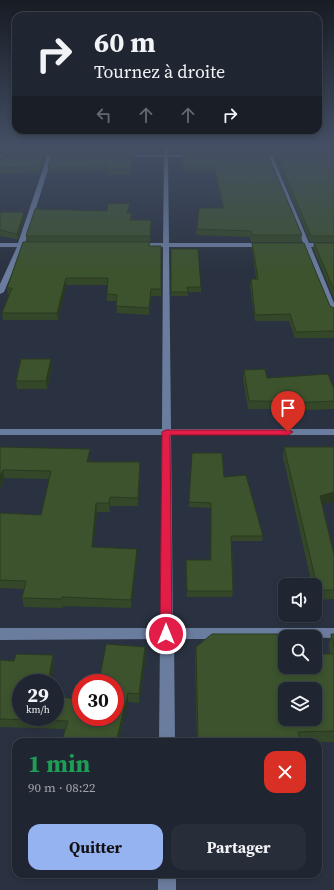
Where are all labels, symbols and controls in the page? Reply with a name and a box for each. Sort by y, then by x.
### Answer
text: 60 m [94,23,156,61]
icon: right [28,28,80,80]
text: Tournez à droite [94,59,225,84]
icon: left [93,104,115,126]
icon: ahead [135,104,157,126]
icon: ahead [177,104,199,126]
icon: right [219,104,241,126]
pin [271,391,305,432]
icon: arrive [277,397,299,419]
map controls [278,578,322,726]
button: sound [278,578,322,622]
position arrow [145,613,187,655]
button: search [278,630,322,674]
speed limit sign: 30 [72,674,124,726]
text: 29 [27,681,49,709]
button: layers [278,682,322,726]
text: km/h [26,703,50,716]
text: 1 min [28,747,90,780]
button: close [264,751,306,793]
text: 90 m · 08:22 [28,779,96,796]
button: Quitter [28,824,163,870]
button: Partager [171,824,306,870]

